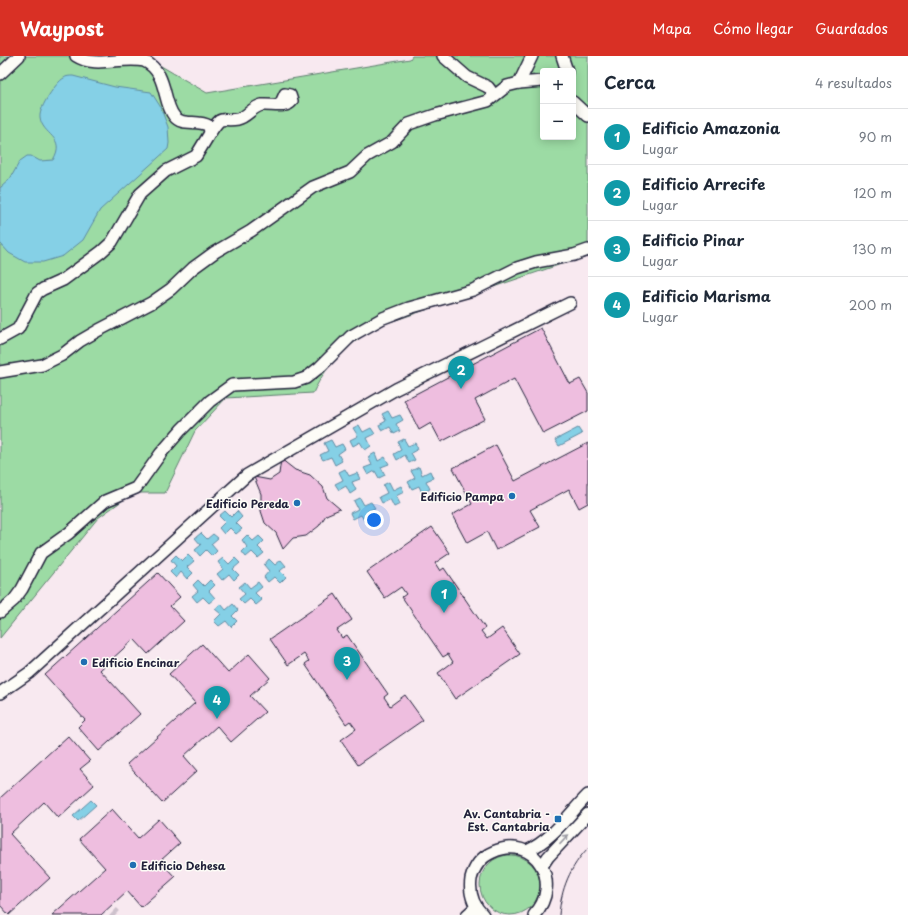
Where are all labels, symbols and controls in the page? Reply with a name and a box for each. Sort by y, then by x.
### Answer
text: Waypost [20,14,104,42]
text: Mapa [653,18,691,39]
text: Cómo llegar [713,18,793,39]
text: Guardados [815,18,888,39]
map controls [540,68,576,140]
button: + [540,68,576,104]
text: Cerca [604,69,655,95]
text: 4 resultados [815,73,892,92]
button: − [540,104,576,140]
text: Edificio Amazonia [642,116,780,139]
text: 1 [614,127,620,146]
text: 90 m [859,127,892,146]
text: Lugar [642,139,678,158]
text: Edificio Arrecife [642,172,765,195]
text: 2 [612,183,622,202]
text: 120 m [853,183,892,202]
text: Lugar [642,195,678,214]
text: Edificio Pinar [642,228,744,251]
text: 3 [613,239,621,258]
text: 130 m [853,239,892,258]
text: Lugar [642,251,678,270]
text: Edificio Marisma [642,284,771,307]
text: 4 [613,295,621,314]
text: 200 m [849,295,892,314]
text: Lugar [642,307,678,326]
pin: 2 [448,356,474,389]
place label: Edificio Pampa [420,488,505,505]
marker: Edificio Pampa [507,491,517,501]
place label: Edificio Pereda [206,495,289,512]
marker: Edificio Pereda [292,498,302,508]
your location [364,510,384,530]
pin: 1 [431,580,457,613]
pin: 3 [334,647,360,680]
place label: Edificio Encinar [92,654,180,671]
marker: Edificio Encinar [79,657,89,667]
pin: 4 [204,686,230,719]
place label: Av. Cantabria - Est. Cantabria [463,805,550,835]
marker: Av. Cantabria - Est. Cantabria [553,814,563,824]
one-way arrow [559,835,568,845]
place label: Edificio Dehesa [141,857,226,874]
marker: Edificio Dehesa [128,860,138,870]

